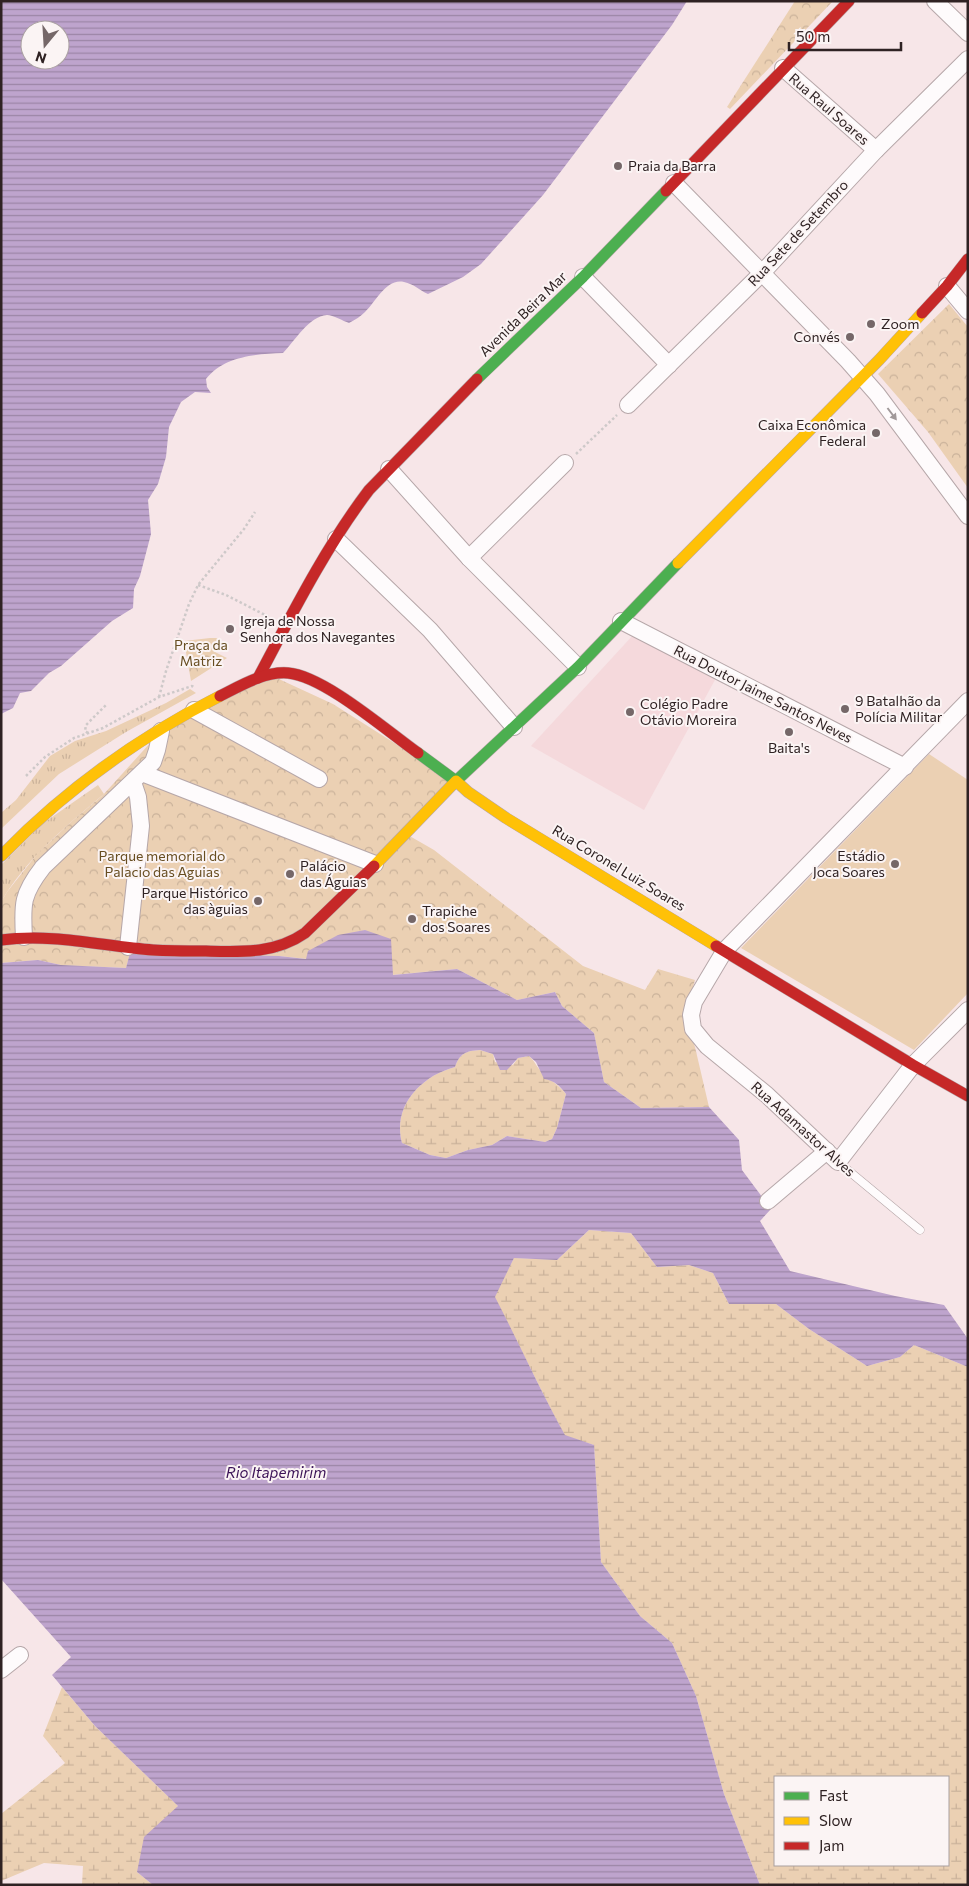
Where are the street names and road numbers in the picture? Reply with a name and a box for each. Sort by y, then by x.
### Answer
street label: Rua Raul Soares [786,69,873,148]
street label: Rua Sete de Setembro [744,176,851,289]
street label: Avenida Beira Mar [475,267,570,360]
street label: Rua Doutor Jaime Santos Neves [671,641,855,746]
street label: Rua Coronel Luiz Soares [550,821,689,914]
street label: Rua Adamastor Alves [748,1078,859,1180]

